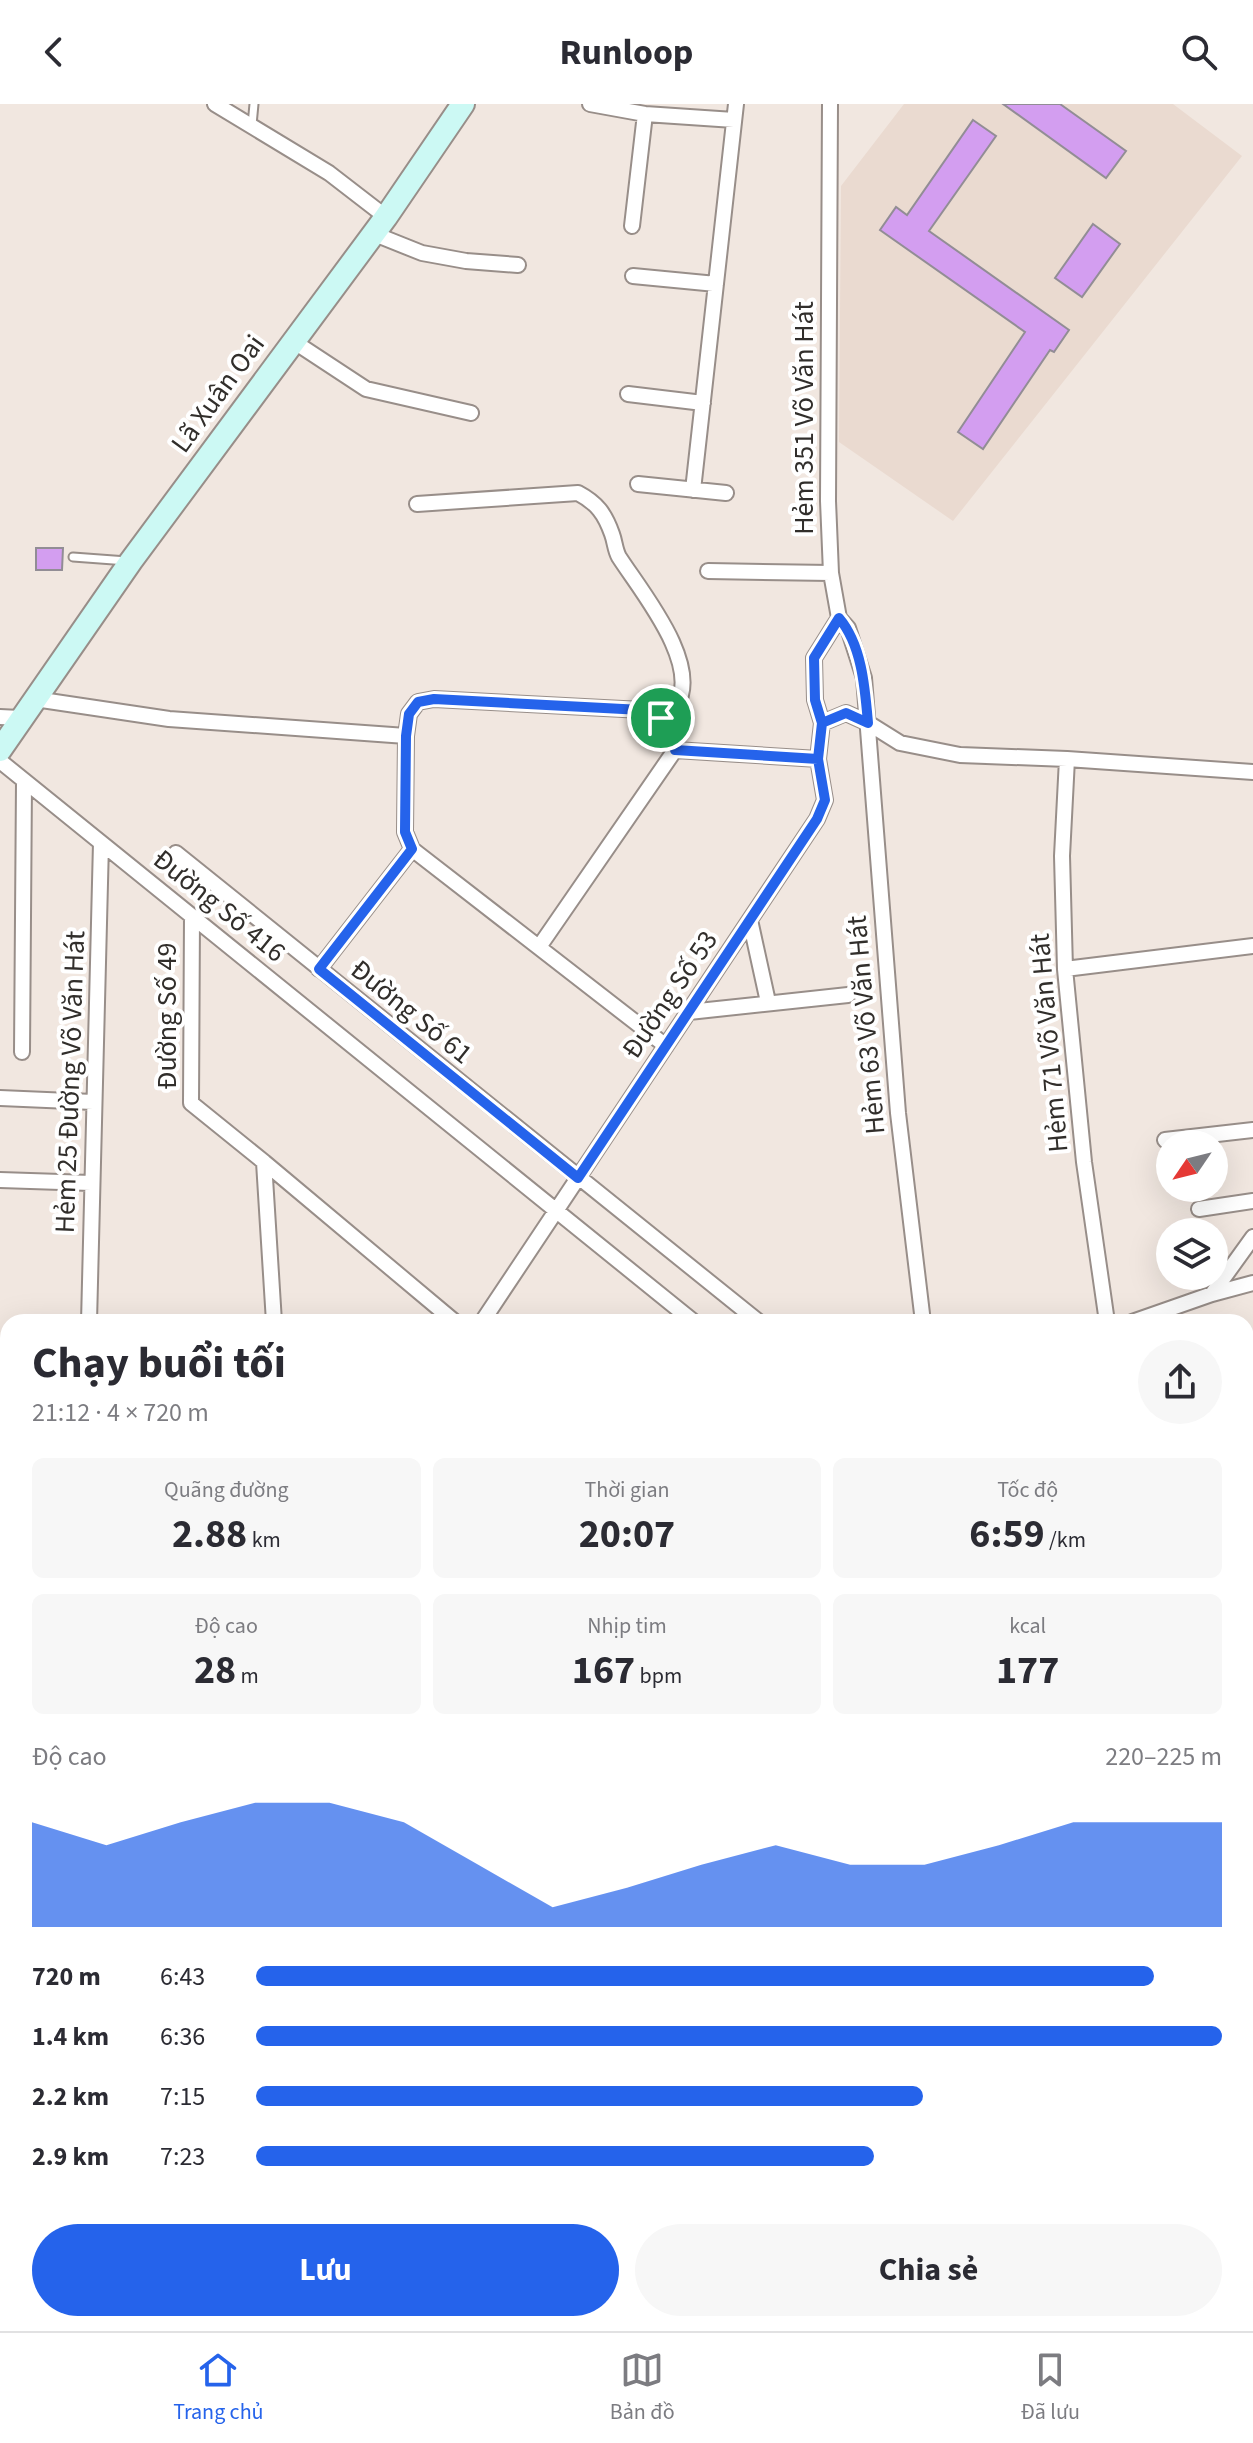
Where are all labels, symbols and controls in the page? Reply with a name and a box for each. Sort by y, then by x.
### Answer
text: Runloop [560,27,694,78]
icon: back [32,30,76,74]
icon: search [1177,30,1221,74]
street label: Hẻm 351 Võ Văn Hát [784,301,824,535]
street label: Lã Xuân Oai [161,326,274,461]
pin [627,684,695,752]
icon: arrive [639,696,683,740]
street label: Đường Số 416 [144,840,294,972]
street label: Hẻm 63 Võ Văn Hát [836,913,895,1136]
street label: Đường Số 53 [612,923,727,1067]
street label: Hẻm 25 Đường Võ Văn Hát [45,930,95,1234]
street label: Hẻm 71 Võ Văn Hát [1019,931,1078,1154]
street label: Đường Số 49 [147,943,187,1089]
street label: Đường Số 61 [342,950,481,1074]
north arrow [1156,1130,1228,1202]
map controls [1156,1130,1228,1290]
button: layers [1156,1218,1228,1290]
text: Chạy buổi tối [32,1332,286,1395]
button: share [1138,1340,1222,1424]
text: 21:12 · 4 × 720 m [32,1394,209,1431]
text: Quãng đường [164,1474,289,1506]
text: Thời gian [584,1474,670,1506]
text: Tốc độ [997,1474,1058,1506]
text: 2.88 [172,1506,247,1563]
text: 20:07 [579,1506,675,1563]
text: 6:59 [969,1506,1045,1563]
text: km [247,1524,281,1556]
text: /km [1045,1524,1086,1556]
text: Độ cao [195,1610,258,1642]
text: Nhịp tim [587,1610,667,1642]
text: kcal [1009,1610,1046,1642]
text: 28 [194,1642,236,1699]
text: 167 [572,1642,635,1699]
text: 177 [996,1642,1059,1699]
text: m [236,1660,259,1692]
text: bpm [635,1660,682,1692]
text: Độ cao [32,1738,107,1775]
text: 220–225 m [1105,1738,1222,1775]
text: 720 m [32,1958,101,1995]
text: 6:43 [160,1958,205,1995]
text: 1.4 km [32,2018,109,2055]
text: 6:36 [160,2018,205,2055]
text: 2.2 km [32,2078,109,2115]
text: 7:15 [160,2078,205,2115]
text: 2.9 km [32,2138,109,2175]
text: 7:23 [160,2138,205,2175]
button: Lưu [32,2224,619,2316]
button: Chia sẻ [635,2224,1222,2316]
tab: Trang chủ [173,2348,264,2428]
tab: Bản đồ [610,2348,675,2428]
tab: Đã lưu [1021,2348,1080,2428]

